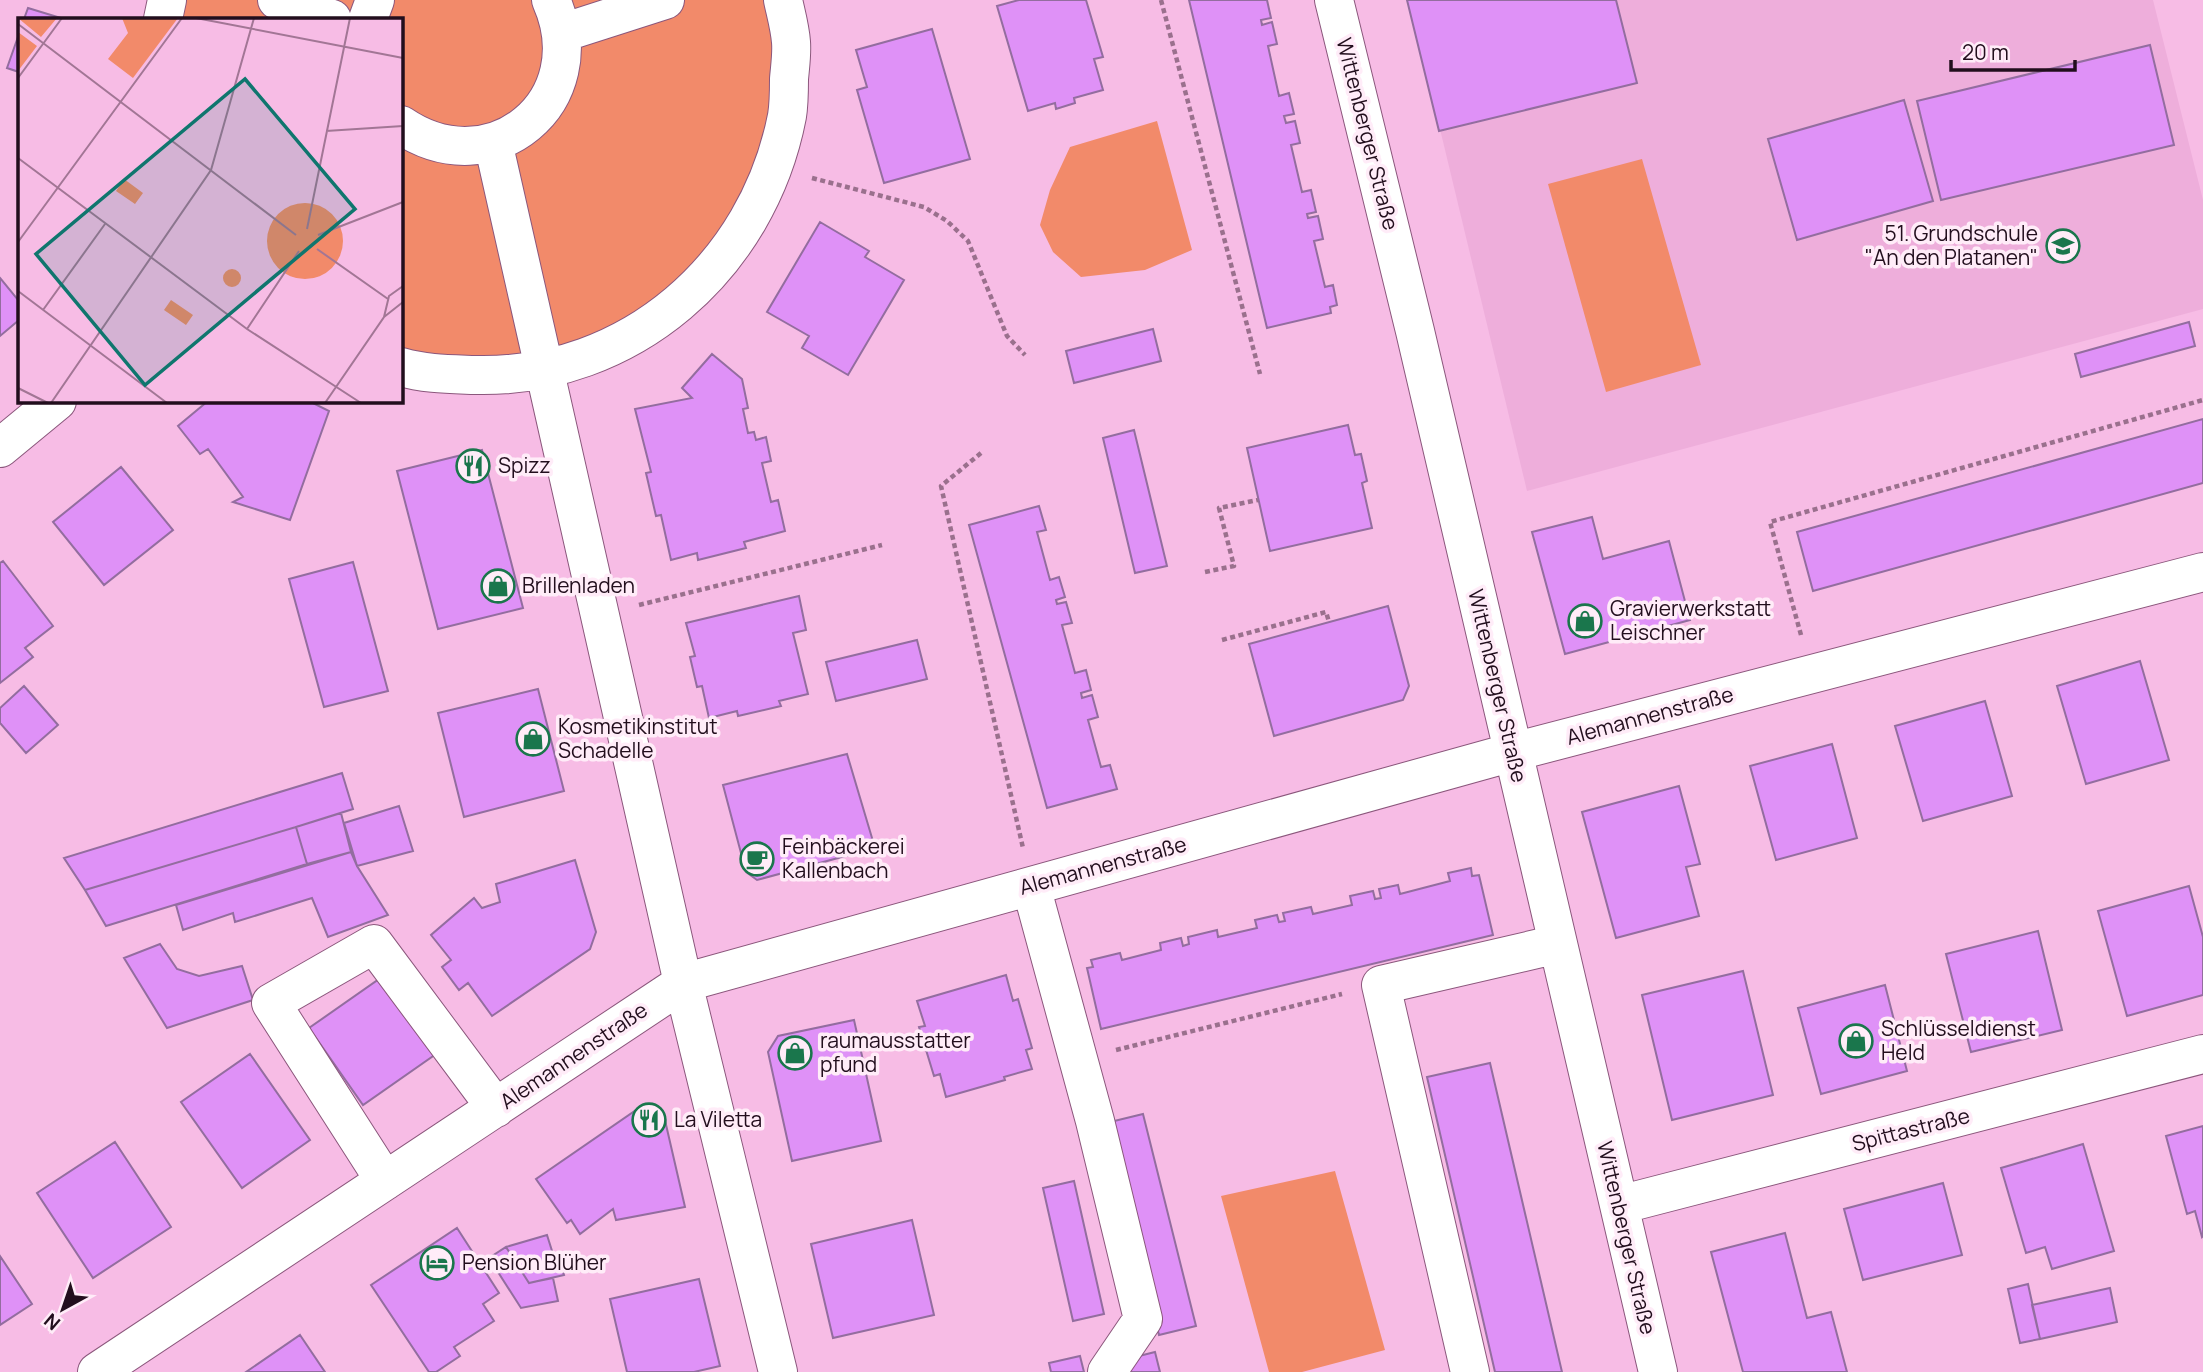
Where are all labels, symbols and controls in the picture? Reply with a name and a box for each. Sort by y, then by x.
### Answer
inset map [18,18,402,402]
scale bar [1951,28,2075,72]
street label: Wittenberger Straße [1330,35,1405,233]
text: 20 m [1962,38,2009,66]
place label: 51. Grundschule "An den Platanen" [1865,219,2038,271]
school or university icon: 51. Grundschule "An den Platanen" [2044,227,2082,265]
restaurant icon: Spizz [454,447,492,485]
place label: Spizz [498,451,551,479]
shop icon: Brillenladen [479,567,517,605]
place label: Brillenladen [522,571,635,599]
street label: Wittenberger Straße [1462,586,1534,785]
place label: Gravierwerkstatt Leischner [1610,594,1771,646]
shop icon: Gravierwerkstatt Leischner [1566,602,1604,640]
street label: Alemannenstraße [1563,679,1736,751]
place label: Kosmetikinstitut Schadelle [558,712,718,764]
shop icon: Kosmetikinstitut Schadelle [514,720,552,758]
street label: Alemannenstraße [1016,829,1189,901]
place label: Feinbäckerei Kallenbach [782,832,905,884]
cafe icon: Feinbäckerei Kallenbach [738,840,776,878]
street label: Alemannenstraße [494,995,653,1115]
place label: Schlüsseldienst Held [1881,1014,2036,1066]
shop icon: Schlüsseldienst Held [1837,1022,1875,1060]
place label: raumausstatter pfund [820,1026,971,1078]
shop icon: raumausstatter pfund [776,1034,814,1072]
restaurant icon: La Viletta [630,1101,668,1139]
street label: Spittastraße [1849,1101,1973,1157]
place label: La Viletta [674,1105,762,1133]
street label: Wittenberger Straße [1591,1138,1663,1337]
hotel icon: Pension Blüher [418,1244,456,1282]
place label: Pension Blüher [462,1248,607,1276]
north arrow [28,1274,98,1344]
text: N [38,1308,66,1336]

